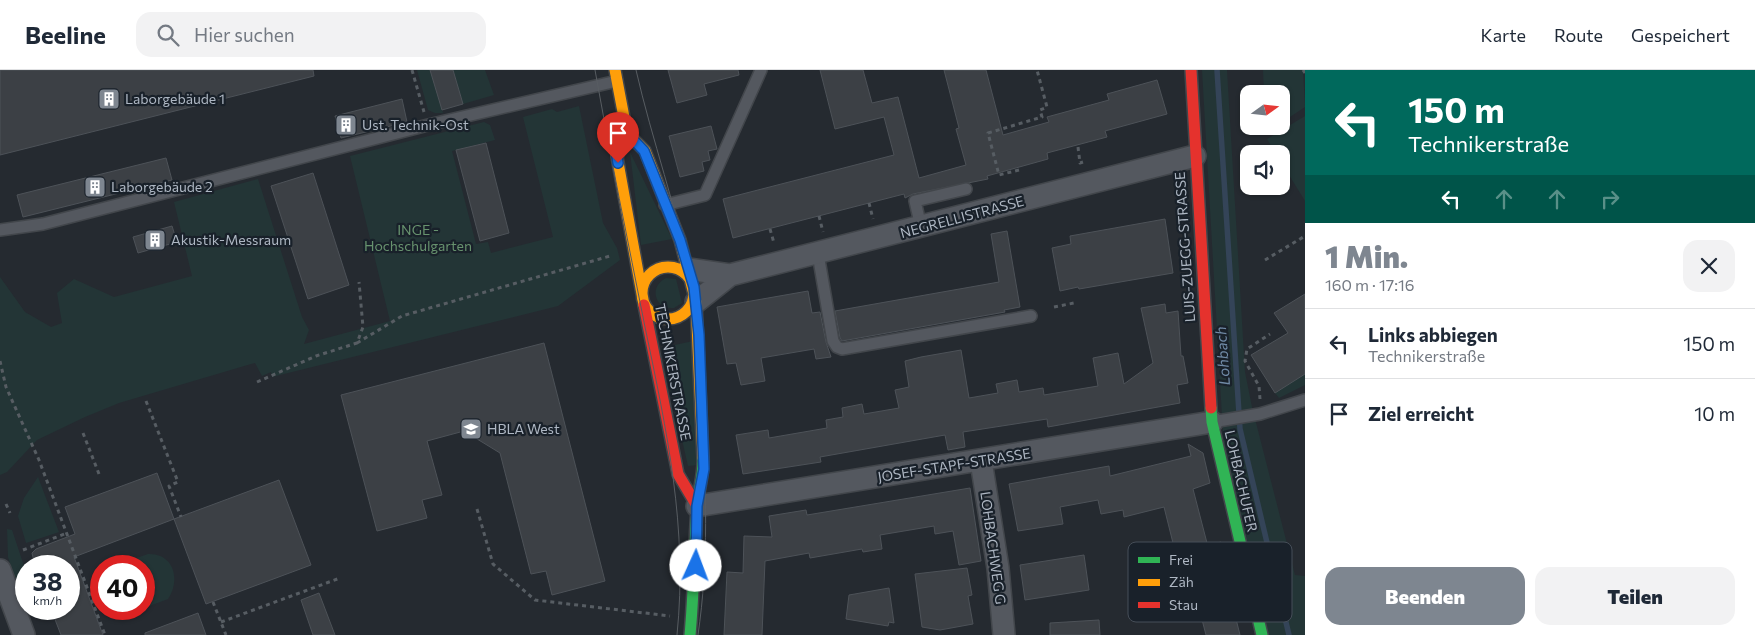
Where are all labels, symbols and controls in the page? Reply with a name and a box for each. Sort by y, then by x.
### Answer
search box [136,12,486,57]
text: Beeline [25,20,106,49]
icon: search [154,21,182,49]
text: Hier suchen [194,23,295,46]
text: Karte [1481,24,1526,46]
text: Route [1554,24,1603,46]
text: Gespeichert [1631,24,1730,46]
north arrow [1240,85,1290,135]
map controls [1240,85,1290,195]
building icon: Laborgebäude 1 [97,87,121,111]
text: 150 m [1408,87,1505,130]
place label: Laborgebäude 1 [125,90,225,107]
icon: left [1325,90,1390,155]
pin [597,112,639,163]
building icon: Ust. Technik-Ost [334,113,358,137]
place label: Ust. Technik-Ost [362,116,469,133]
icon: arrive [604,119,632,147]
text: Technikerstraße [1408,130,1569,157]
button: sound [1240,145,1290,195]
street label: LUIS-ZUEGG-STRASSE [1171,171,1198,323]
building icon: Laborgebäude 2 [83,175,107,199]
place label: Laborgebäude 2 [111,178,213,195]
icon: left [1437,185,1465,213]
icon: ahead [1490,185,1518,213]
icon: ahead [1543,185,1571,213]
icon: right [1596,185,1624,213]
street label: NEGRELLISTRASSE [898,192,1026,241]
park label: INGE - Hochschulgarten [364,221,472,254]
building icon: Akustik-Messraum [143,228,167,252]
place label: Akustik-Messraum [171,231,291,248]
text: 1 Min. [1325,237,1408,274]
button: close [1683,240,1735,292]
text: 160 m · 17:16 [1325,275,1415,294]
street label: TECHNIKERSTRASSE [652,302,695,442]
text: Links abbiegen [1368,323,1498,346]
water label: Lohbach [1211,326,1233,386]
icon: left [1325,330,1353,358]
text: 150 m [1683,332,1735,355]
text: Technikerstraße [1368,346,1485,365]
icon: arrive [1325,400,1353,428]
text: Ziel erreicht [1368,402,1474,425]
text: 10 m [1694,402,1735,425]
school or university icon: HBLA West [459,417,483,441]
place label: HBLA West [487,420,560,437]
street label: LOHBACHUFER [1222,428,1261,533]
street label: JOSEF-STAPF-STRASSE [876,444,1032,485]
street label: LOHBACHWEG G [977,490,1010,605]
position arrow [669,539,721,591]
legend [1128,542,1292,622]
text: Frei [1169,551,1193,568]
speed limit sign: 40 [90,555,155,620]
text: 38 [32,566,63,596]
button: Beenden [1325,567,1525,625]
button: Teilen [1535,567,1735,625]
text: Zäh [1169,573,1194,590]
text: km/h [33,593,62,607]
text: Stau [1169,596,1198,613]

